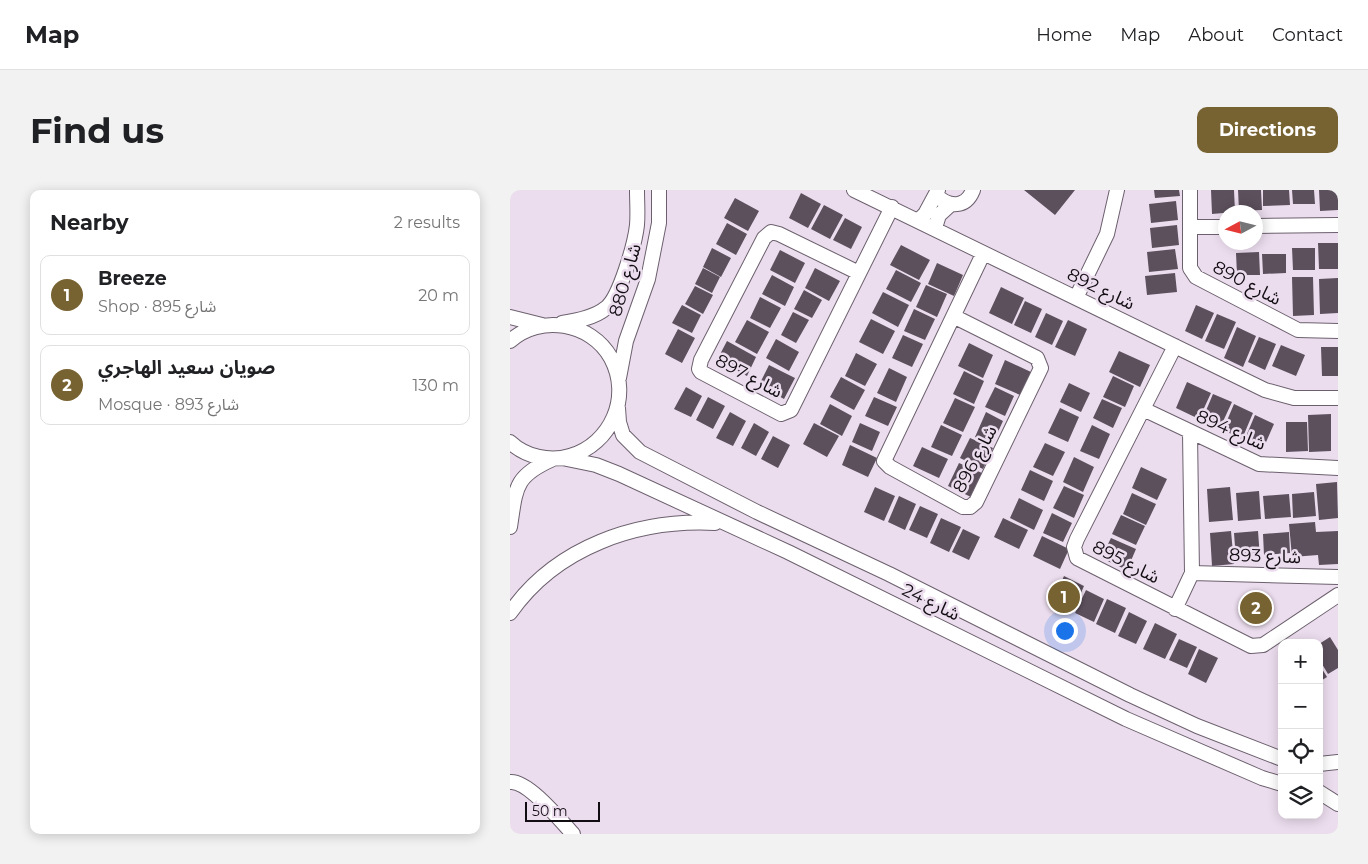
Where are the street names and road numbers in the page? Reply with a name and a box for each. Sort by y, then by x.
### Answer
street label: شارع 880 [604,241,649,320]
street label: شارع 890 [1208,256,1285,313]
street label: شارع 892 [1062,263,1138,317]
street label: شارع 897 [710,349,786,405]
street label: شارع 894 [1191,405,1269,458]
street label: شارع 896 [948,422,1005,498]
street label: شارع 895 [1087,536,1163,591]
street label: شارع 893 [1228,544,1301,571]
street label: شارع 24 [897,579,963,628]

